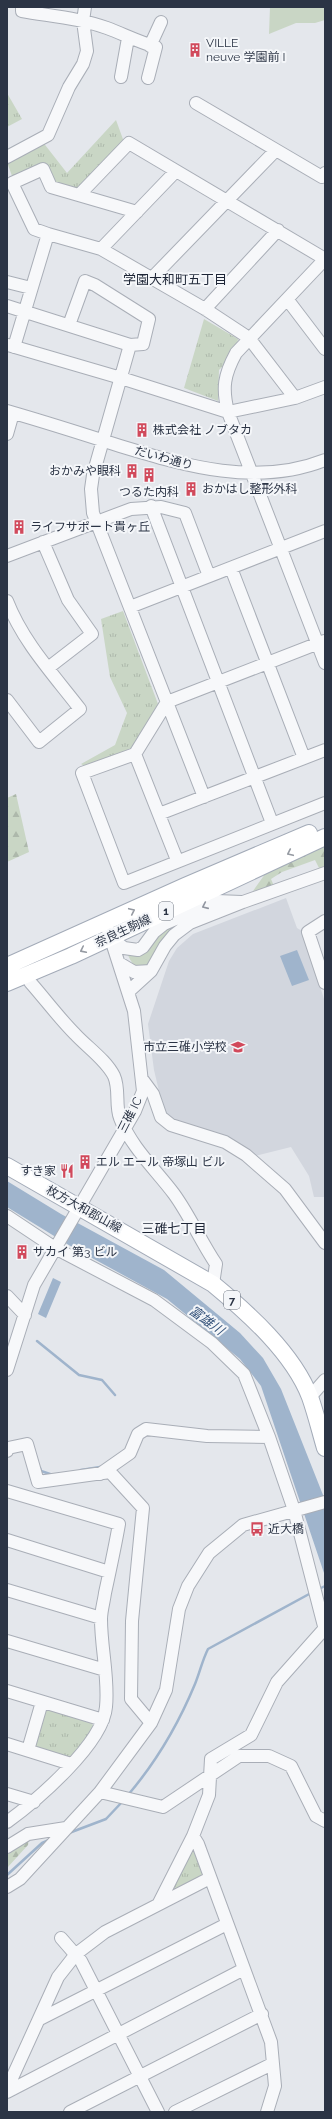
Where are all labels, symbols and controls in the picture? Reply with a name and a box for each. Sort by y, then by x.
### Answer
place label: VILLE neuve 学園前 I [206,36,286,64]
building icon: VILLE neuve 学園前 I [187,42,203,58]
district label: 学園大和町五丁目 [123,272,227,287]
building icon: 株式会社 ノブタカ [134,422,150,438]
place label: 株式会社 ノブタカ [153,423,252,437]
street label: だいわ通り [133,443,195,473]
building icon: おかみや眼科 [124,463,140,479]
place label: おかみや眼科 [49,464,121,478]
building icon: つるた内科 [141,467,157,483]
building icon: おかはし整形外科 [183,481,199,497]
place label: おかはし整形外科 [202,482,298,496]
place label: つるた内科 [119,485,179,499]
building icon: ライフサポート貴ヶ丘 [11,519,27,535]
place label: ライフサポート貴ヶ丘 [30,520,150,534]
one-way arrow [286,848,294,856]
one-way arrow [201,901,209,909]
road number: 1 [159,902,173,920]
one-way arrow [129,907,136,915]
street label: 奈良生駒線 [93,912,153,950]
one-way arrow [80,945,88,953]
school or university icon: 市立三碓小学校 [230,1039,246,1055]
place label: 市立三碓小学校 [143,1040,227,1054]
street label: 三碓 IC [115,1095,145,1135]
building icon: エル エール 帝塚山 ビル [77,1154,93,1170]
place label: エル エール 帝塚山 ビル [96,1155,225,1169]
restaurant icon: すき家 [59,1163,75,1179]
place label: すき家 [20,1164,56,1178]
street label: 枚方大和郡山線 [44,1183,124,1235]
district label: 三碓七丁目 [141,1221,207,1236]
building icon: サカイ 第3 ビル [14,1244,30,1260]
place label: サカイ 第3 ビル [33,1245,118,1259]
road number: 7 [224,1291,240,1309]
water label: 富雄川 [187,1303,229,1339]
bus stop icon: 近大橋 [249,1521,265,1537]
place label: 近大橋 [268,1522,304,1536]

